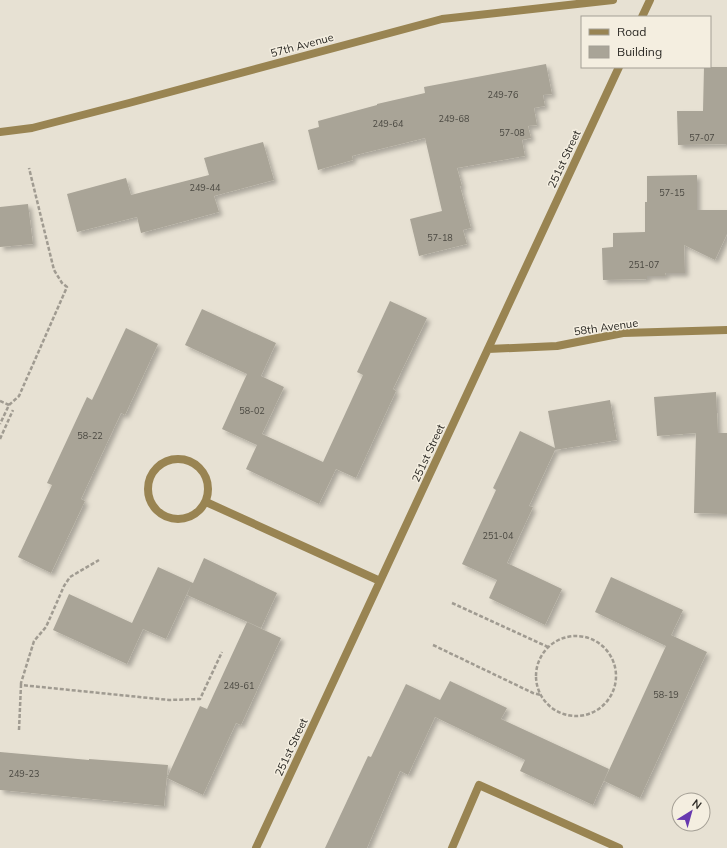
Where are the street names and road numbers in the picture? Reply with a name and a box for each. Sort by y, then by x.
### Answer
street label: 57th Avenue [269,30,335,60]
street label: 251st Street [544,128,584,190]
street label: 58th Avenue [573,316,639,338]
street label: 251st Street [408,422,448,484]
street label: 251st Street [271,716,311,778]

